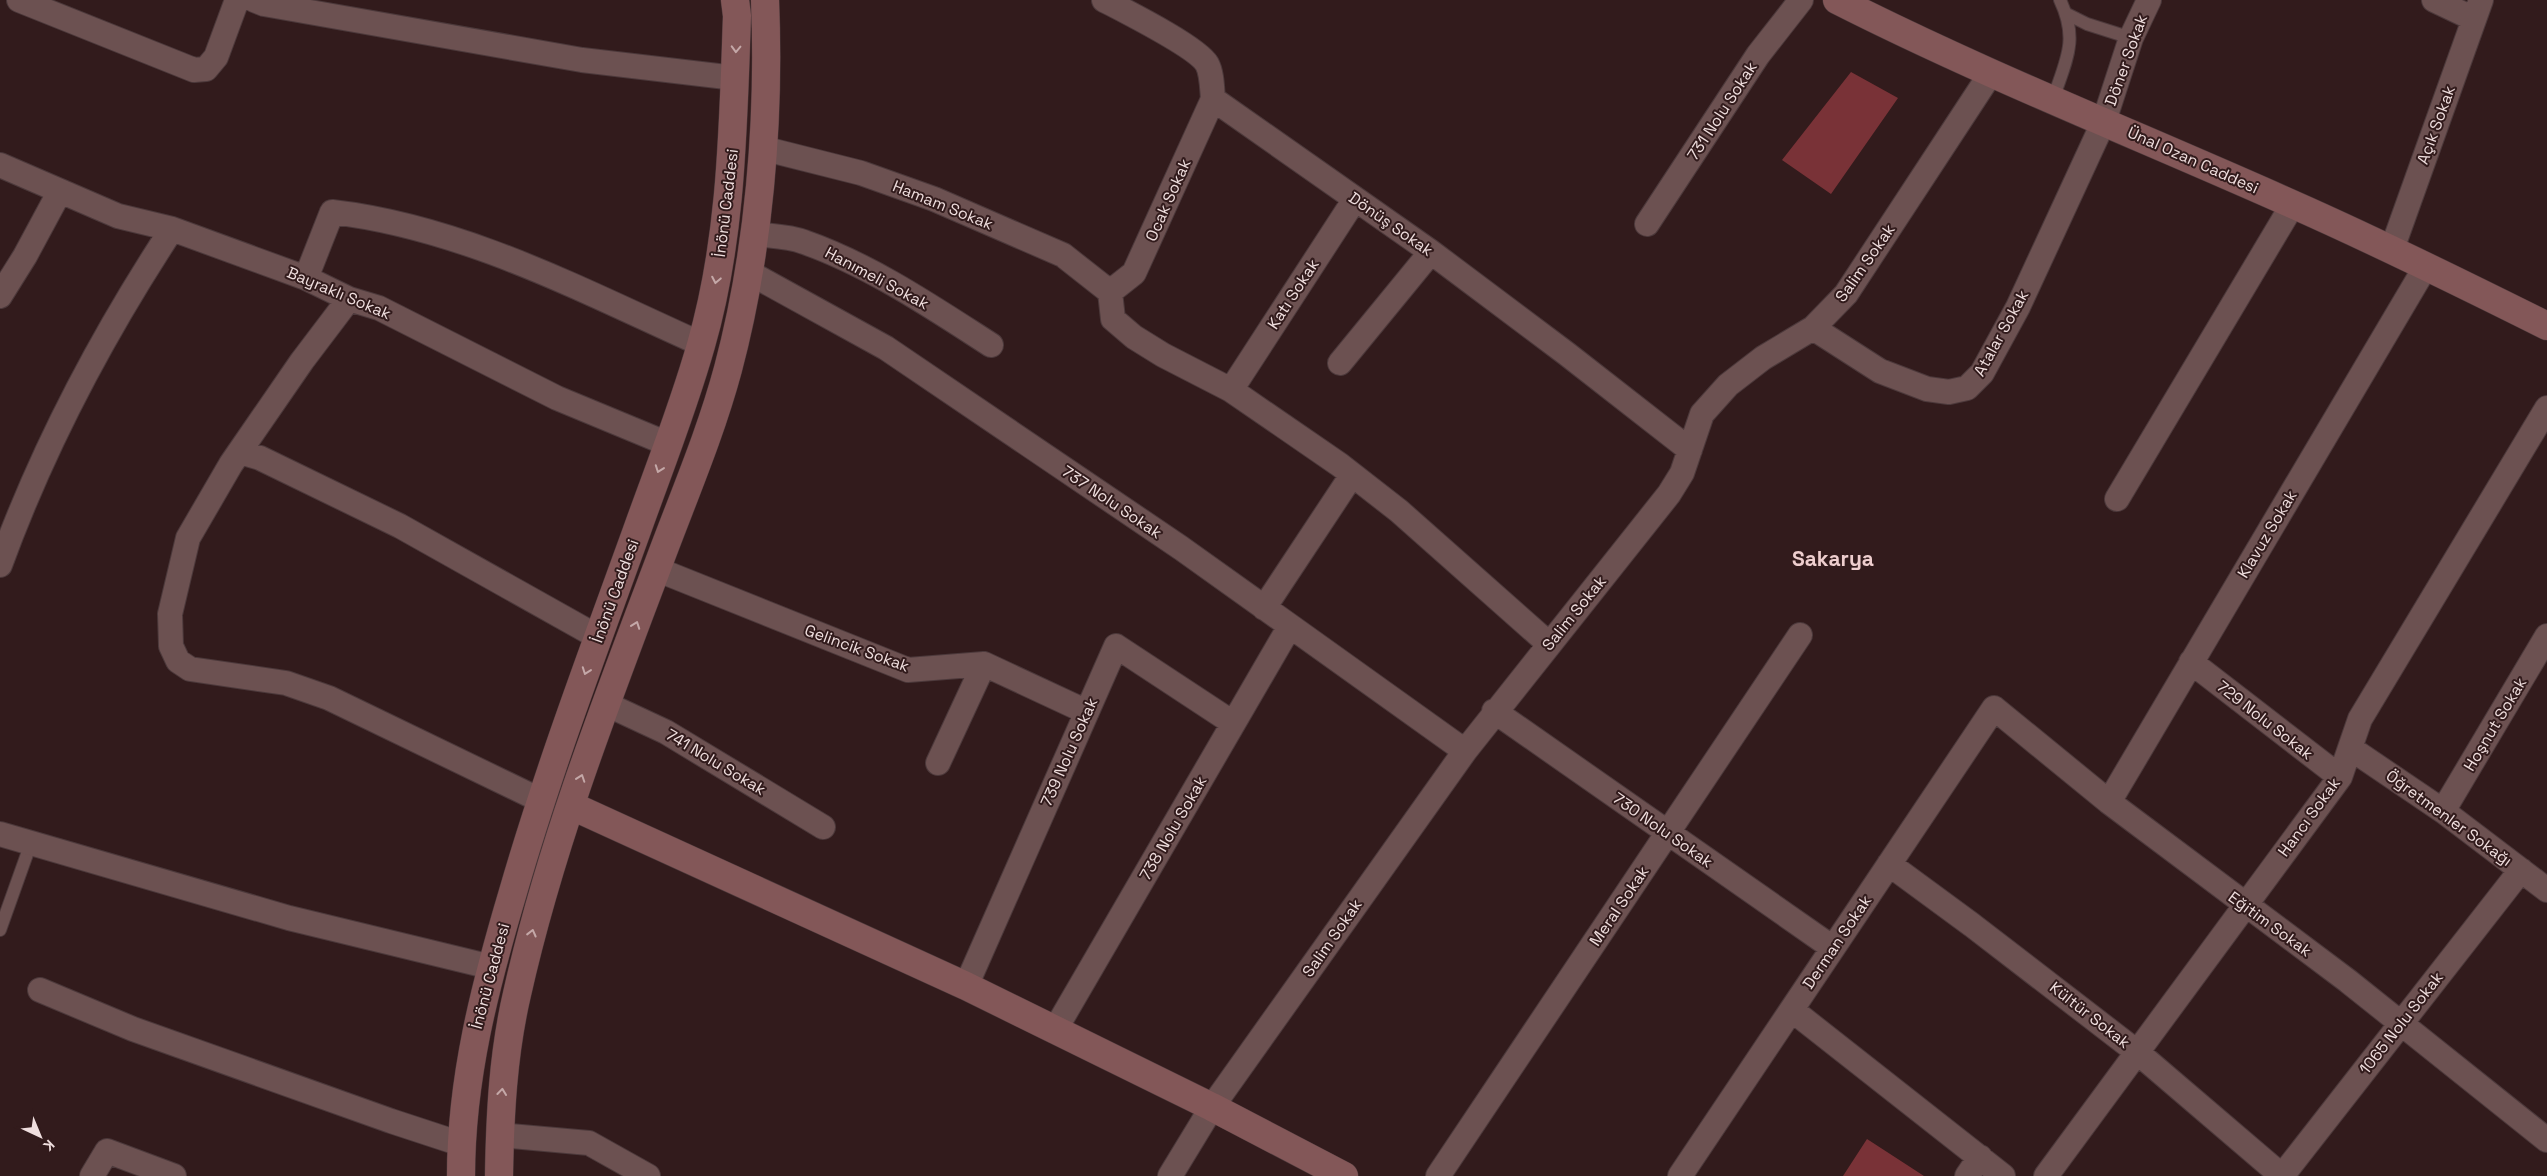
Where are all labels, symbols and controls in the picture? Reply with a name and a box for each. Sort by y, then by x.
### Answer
street label: Döner Sokak [2100,11,2152,109]
one-way arrow [731,45,741,53]
street label: 731 Nolu Sokak [1682,57,1762,164]
street label: Açık Sokak [2412,82,2460,167]
street label: Ünal Ozan Caddesi [2124,122,2262,198]
street label: İnönü Caddesi [709,148,743,258]
street label: Ocak Sokak [1140,155,1196,245]
street label: Hamam Sokak [890,175,997,235]
street label: Dönüş Sokak [1345,187,1438,261]
street label: Salim Sokak [1830,220,1900,306]
street label: Hanımeli Sokak [822,242,933,314]
street label: Katı Sokak [1262,255,1324,333]
street label: Bayraklı Sokak [284,262,394,324]
one-way arrow [712,276,722,284]
street label: Atalar Sokak [1969,286,2034,380]
street label: 737 Nolu Sokak [1058,461,1166,543]
one-way arrow [655,464,665,473]
street label: Klavuz Sokak [2232,486,2302,582]
street label: İnönü Caddesi [587,536,643,646]
district label: Sakarya [1792,545,1874,572]
street label: Salim Sokak [1537,571,1611,655]
street label: Gelincik Sokak [802,619,913,677]
one-way arrow [630,621,640,630]
one-way arrow [582,666,592,675]
street label: Hoşnut Sokak [2459,673,2531,775]
street label: 729 Nolu Sokak [2213,676,2318,764]
street label: 739 Nolu Sokak [1036,694,1103,810]
street label: 741 Nolu Sokak [662,724,770,800]
street label: Öğretmenler Sokağı [2382,765,2516,871]
street label: 738 Nolu Sokak [1135,772,1212,884]
street label: Hancı Sokak [2273,773,2345,861]
one-way arrow [575,774,585,783]
street label: 730 Nolu Sokak [1609,788,1717,872]
street label: Meral Sokak [1585,862,1654,950]
street label: Eğitim Sokak [2224,887,2316,962]
street label: Derman Sokak [1798,891,1876,993]
street label: Salim Sokak [1297,895,1367,981]
street label: İnönü Caddesi [466,921,514,1031]
one-way arrow [527,929,537,937]
street label: 1065 Nolu Sokak [2354,967,2448,1079]
street label: Kültür Sokak [2046,977,2135,1053]
one-way arrow [496,1088,507,1096]
north arrow [15,1111,65,1161]
text: K [39,1136,58,1155]

